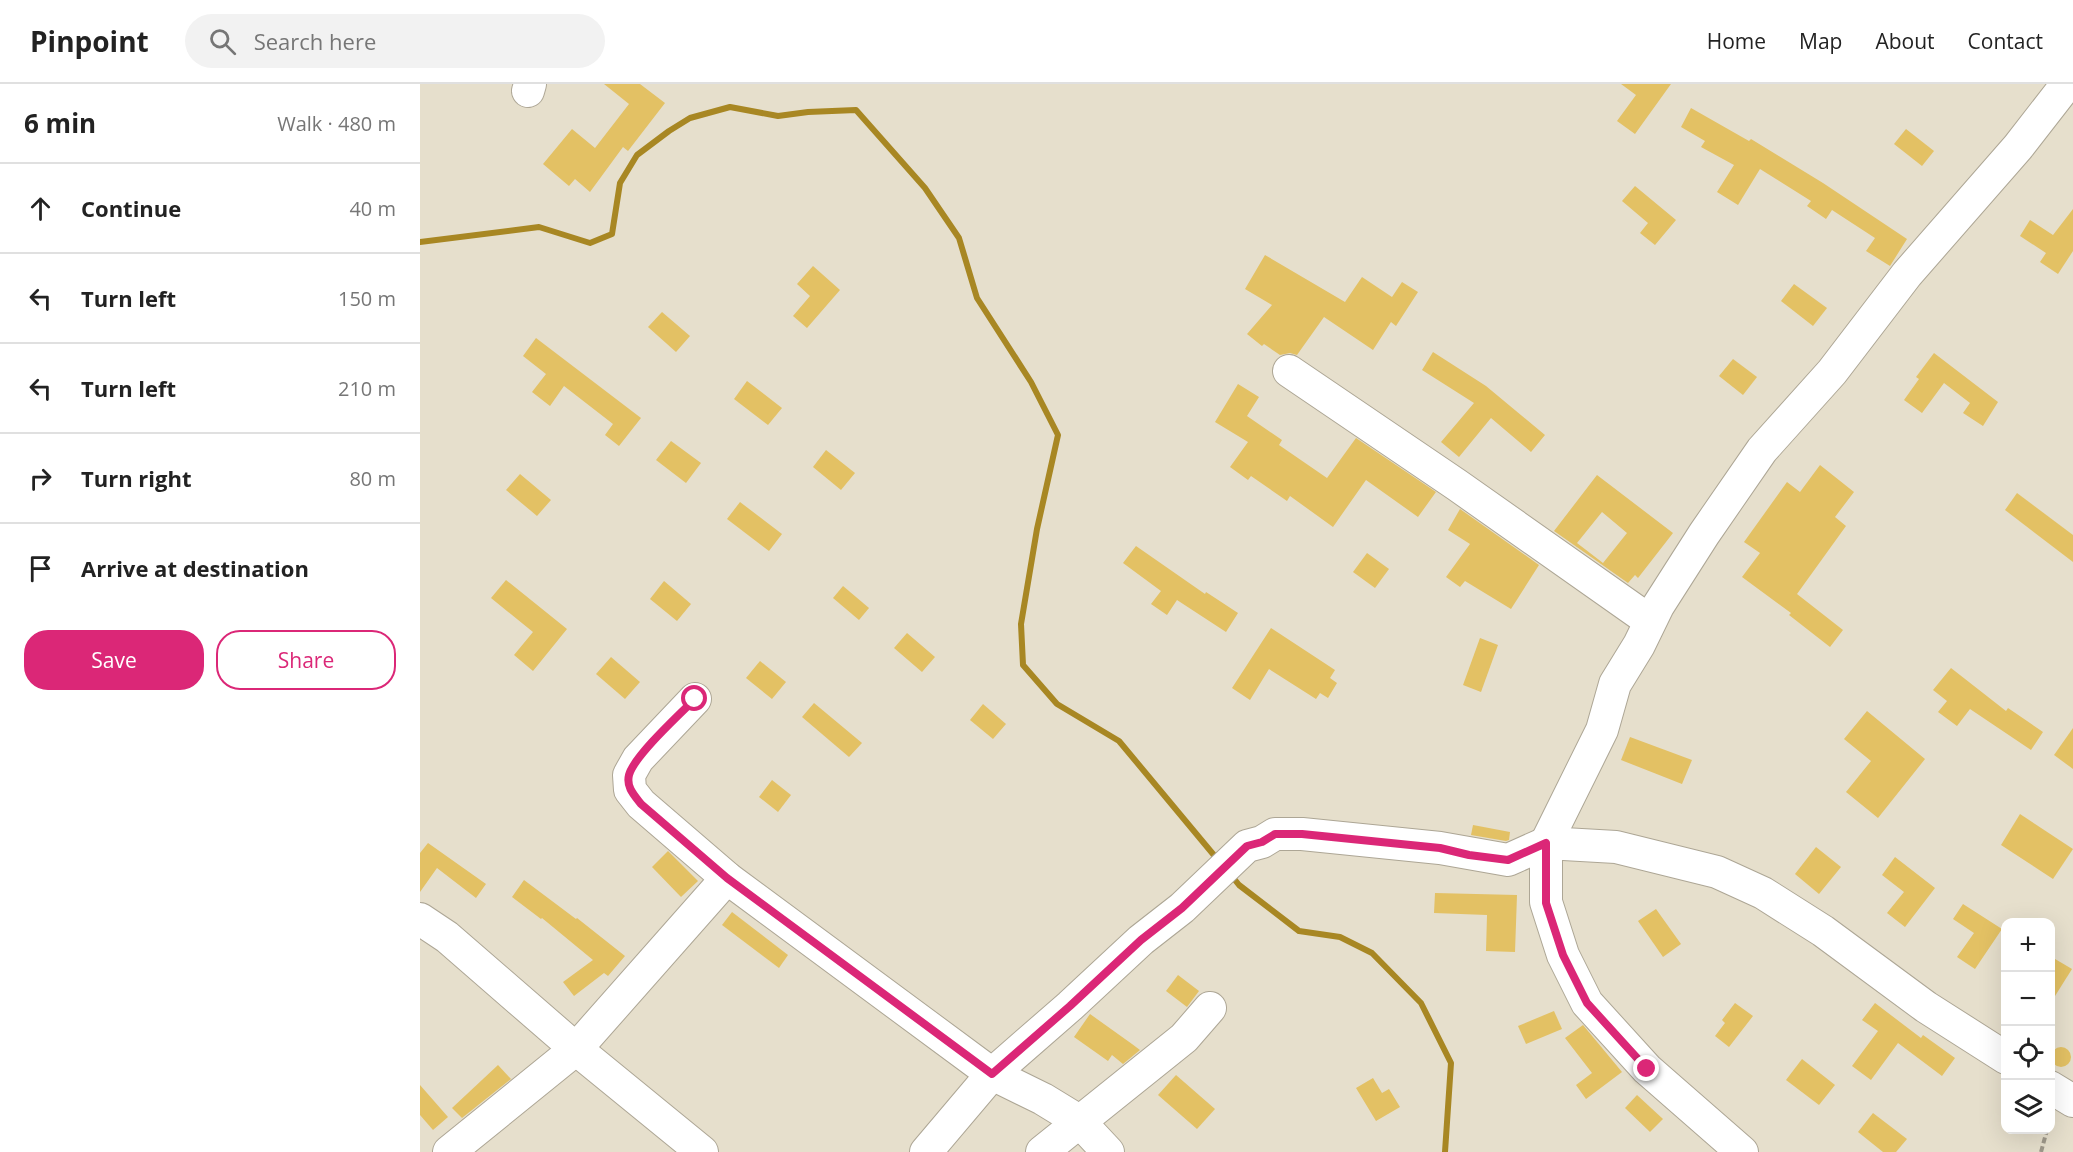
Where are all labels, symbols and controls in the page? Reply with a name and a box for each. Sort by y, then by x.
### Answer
search box [185,14,605,68]
text: Pinpoint [30,22,149,60]
icon: search [206,25,239,58]
text: Search here [254,26,376,56]
text: Home [1707,27,1766,55]
text: Map [1799,27,1842,55]
text: About [1875,27,1935,55]
text: Contact [1968,27,2043,55]
text: 6 min [24,105,96,141]
text: Walk · 480 m [277,110,396,137]
icon: ahead [24,192,57,225]
text: Continue [81,193,181,223]
text: 40 m [349,195,396,222]
icon: left [24,282,57,315]
text: Turn left [81,283,176,313]
text: 150 m [338,285,396,312]
icon: left [24,372,57,405]
text: Turn left [81,373,176,403]
text: 210 m [338,375,396,402]
icon: right [24,462,57,495]
text: Turn right [81,463,192,493]
text: 80 m [349,465,396,492]
icon: arrive [24,552,57,585]
text: Arrive at destination [81,553,309,583]
button: Save [24,630,204,690]
button: Share [216,630,396,690]
route start [681,685,707,711]
map controls [2001,918,2055,1134]
button: + [2001,918,2055,972]
button: − [2001,972,2055,1026]
button: locate [2001,1026,2055,1080]
route end [1633,1055,1659,1081]
button: layers [2001,1080,2055,1134]

